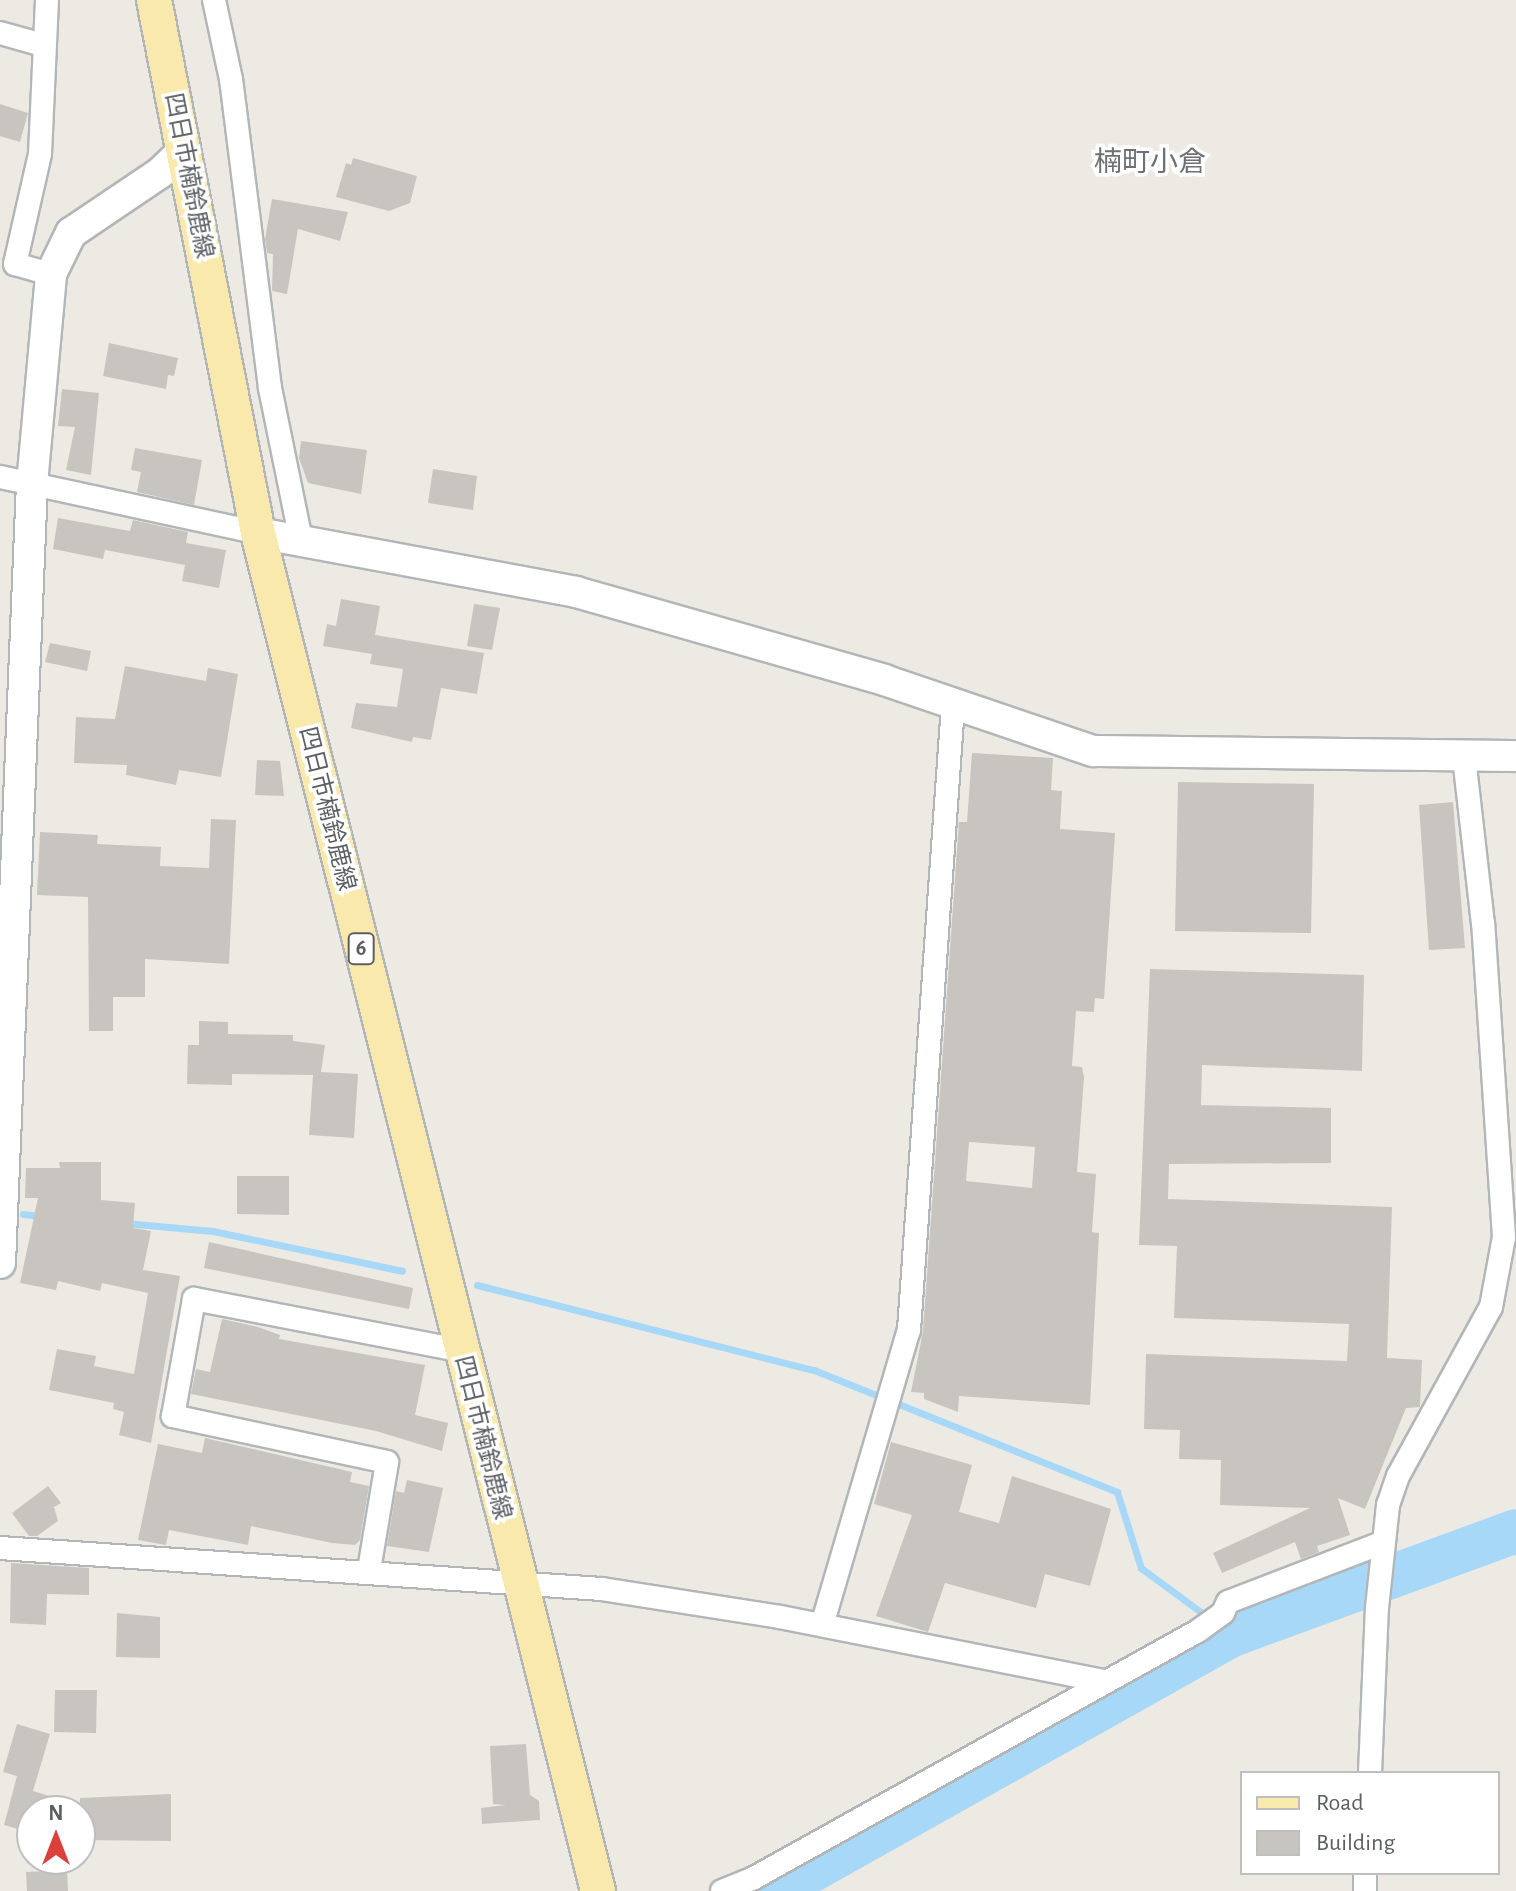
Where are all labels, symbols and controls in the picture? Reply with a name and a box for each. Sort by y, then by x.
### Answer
street label: 四日市楠鈴鹿線 [158,91,218,261]
district label: 楠町小倉 [1094,146,1206,180]
street label: 四日市楠鈴鹿線 [292,724,360,894]
road number: 6 [347,931,375,967]
street label: 四日市楠鈴鹿線 [448,1353,516,1523]
legend [1240,1771,1500,1875]
text: Road [1316,1791,1364,1815]
north arrow [16,1795,96,1875]
text: N [48,1802,64,1824]
text: Building [1316,1831,1395,1855]

